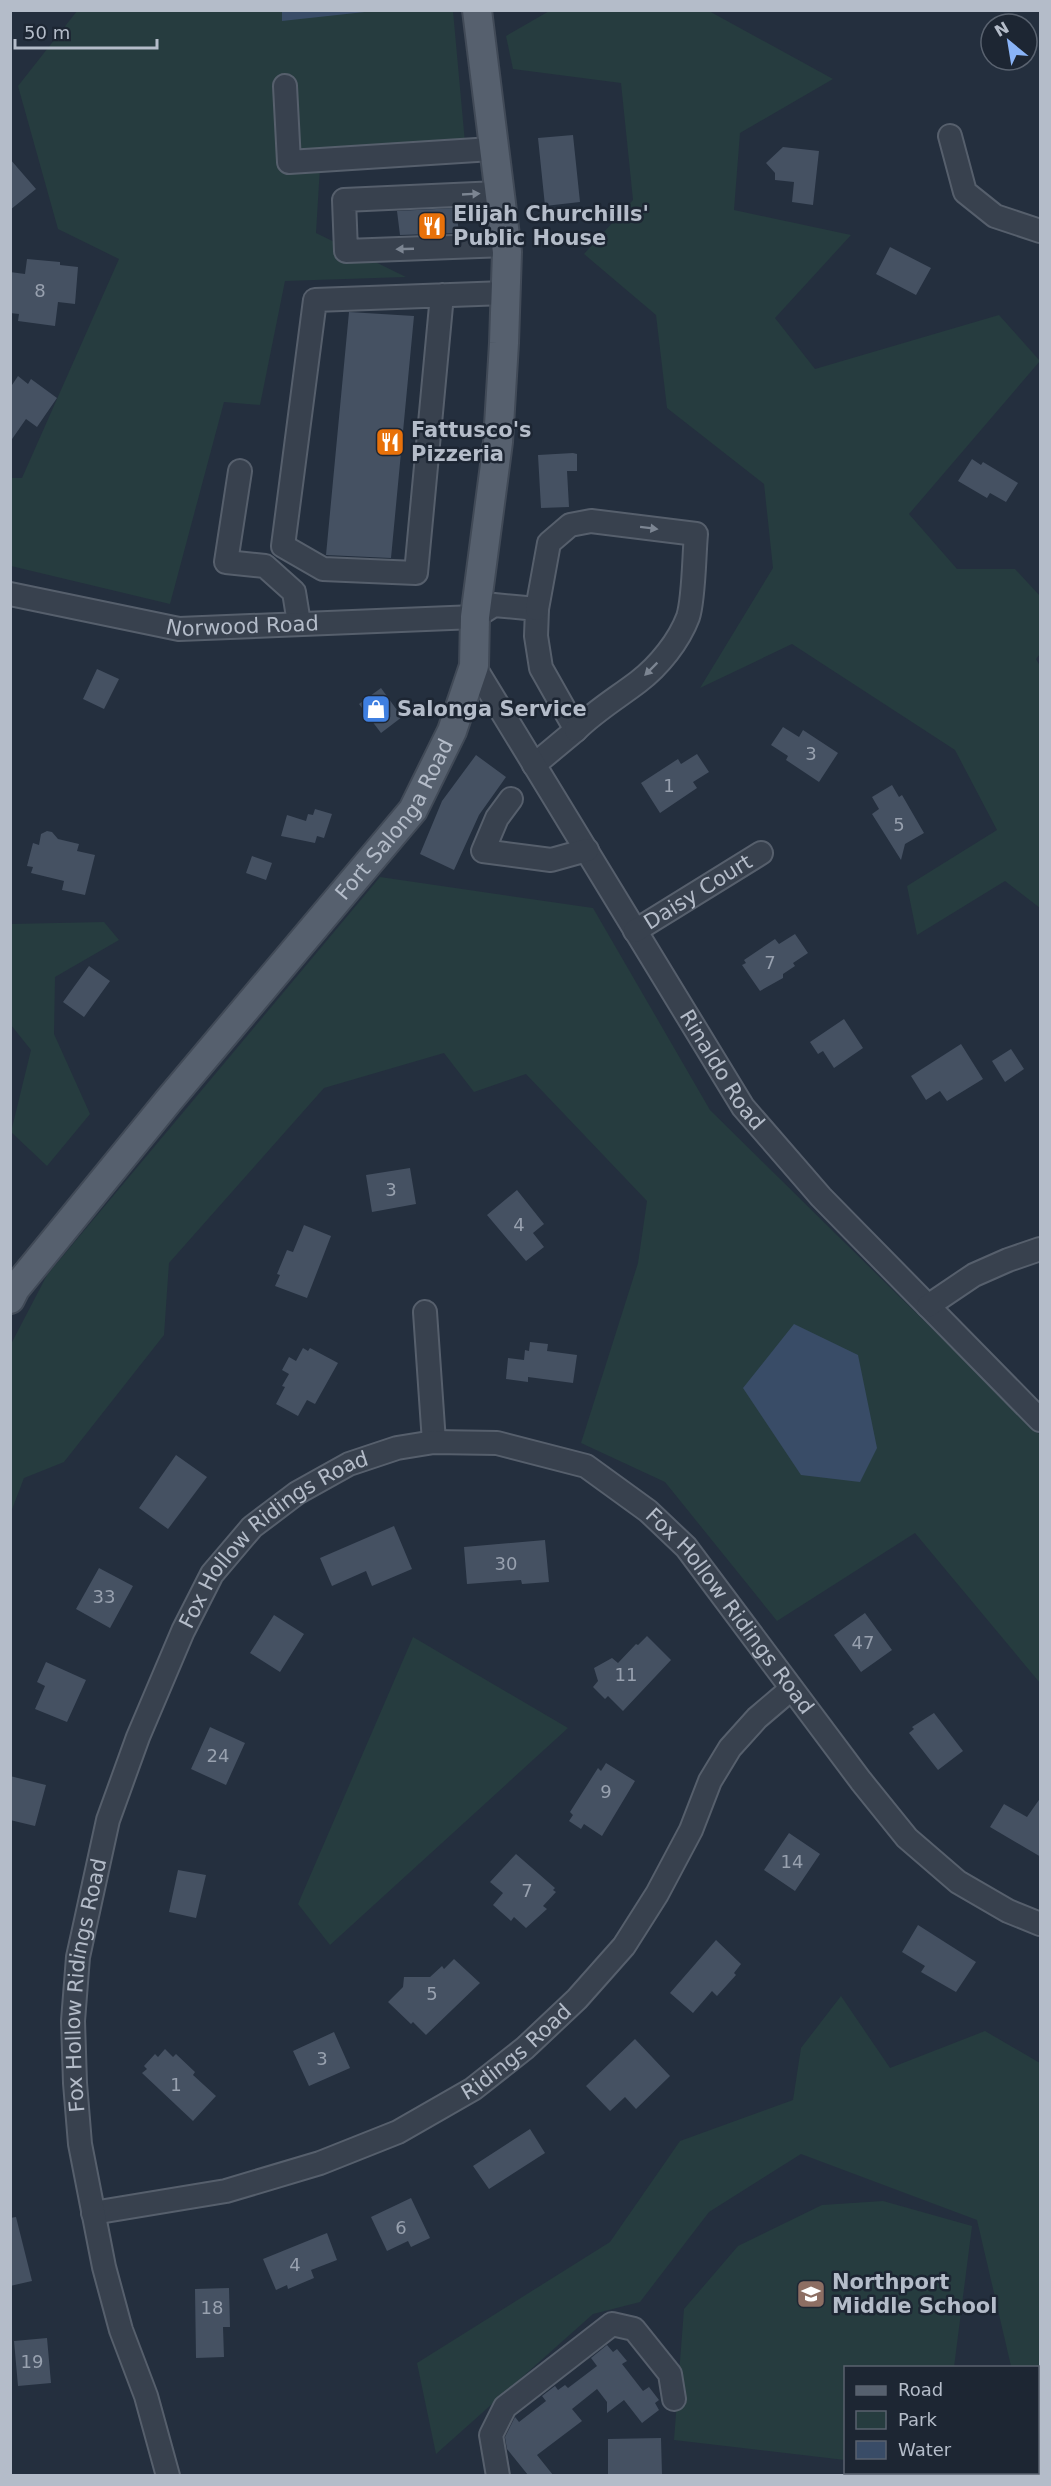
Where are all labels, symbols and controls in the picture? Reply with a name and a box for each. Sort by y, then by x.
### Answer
scale bar [15,12,158,50]
north arrow [979,12,1039,72]
text: N [991,18,1012,41]
text: 50 m [24,22,70,43]
one-way arrow [461,190,480,199]
place label: Elijah Churchills' Public House [453,202,649,250]
restaurant icon: Elijah Churchills' Public House [416,210,448,242]
one-way arrow [396,244,415,254]
house number: 8 [34,280,46,301]
place label: Fattusco's Pizzeria [411,418,532,466]
restaurant icon: Fattusco's Pizzeria [374,426,406,458]
one-way arrow [639,524,658,533]
street label: Norwood Road [164,611,319,641]
one-way arrow [645,662,659,676]
shop icon: Salonga Service [360,693,392,725]
place label: Salonga Service [397,697,587,721]
street label: Fort Salonga Road [331,735,458,905]
house number: 3 [805,743,817,764]
house number: 1 [663,775,675,796]
house number: 5 [893,814,905,835]
street label: Daisy Court [639,850,756,935]
house number: 7 [764,952,776,973]
street label: Rinaldo Road [675,1005,769,1135]
house number: 3 [385,1179,397,1200]
house number: 4 [513,1214,525,1235]
street label: Fox Hollow Ridings Road [174,1446,371,1632]
street label: Fox Hollow Ridings Road [641,1503,819,1719]
house number: 30 [495,1553,517,1574]
house number: 33 [93,1586,115,1607]
house number: 47 [852,1632,874,1653]
house number: 11 [615,1664,637,1685]
house number: 24 [207,1745,229,1766]
house number: 9 [600,1781,612,1802]
house number: 14 [781,1851,803,1872]
street label: Fox Hollow Ridings Road [61,1856,111,2113]
house number: 7 [521,1880,533,1901]
house number: 5 [426,1983,438,2004]
street label: Ridings Road [457,1999,576,2105]
house number: 3 [316,2048,328,2069]
house number: 1 [170,2074,182,2095]
house number: 6 [395,2217,407,2238]
house number: 4 [289,2254,301,2275]
place label: Northport Middle School [832,2270,998,2318]
school or university icon: Northport Middle School [795,2278,827,2310]
house number: 18 [201,2297,223,2318]
house number: 19 [21,2351,43,2372]
legend [844,2366,1039,2474]
text: Road [898,2379,943,2400]
text: Park [898,2409,937,2430]
text: Water [898,2439,952,2460]

